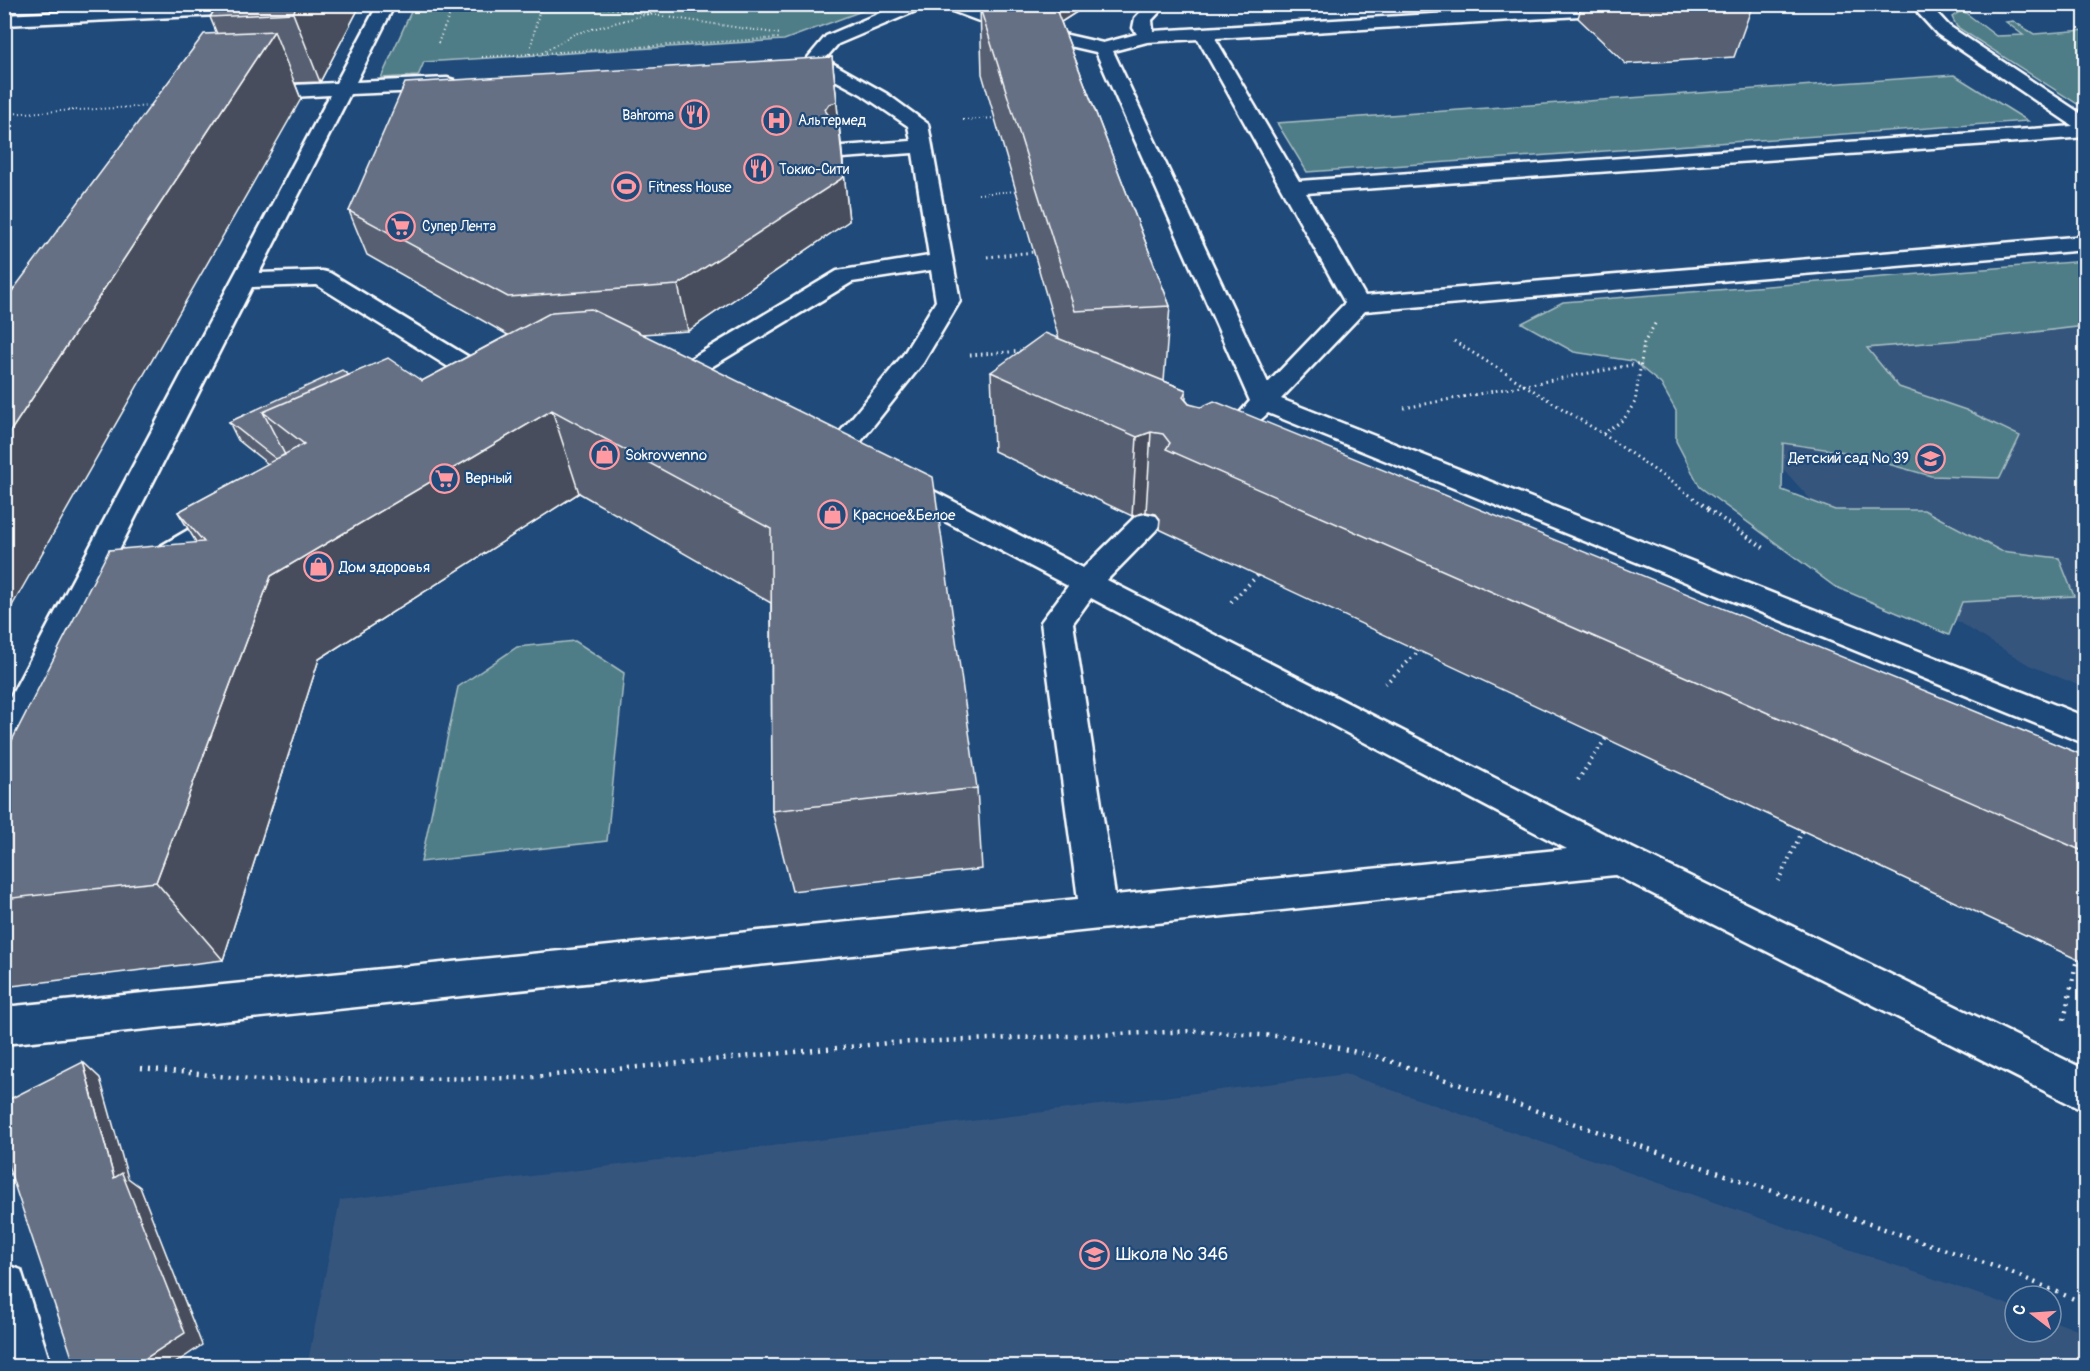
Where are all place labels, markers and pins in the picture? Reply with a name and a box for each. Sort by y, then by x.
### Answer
restaurant icon: Bahroma [679,99,711,131]
hospital icon: Альтермед [761,104,793,136]
place label: Bahroma [622,107,674,124]
place label: Альтермед [798,112,867,129]
restaurant icon: Токио-Сити [742,153,774,185]
place label: Токио-Сити [779,161,849,178]
sports icon: Fitness House [611,171,643,203]
place label: Fitness House [648,179,732,196]
supermarket icon: Супер Лента [385,210,417,242]
place label: Супер Лента [422,218,496,235]
shop icon: Sokrovvenno [588,439,620,471]
school or university icon: Детский сад № 39 [1914,442,1946,474]
place label: Sokrovvenno [625,446,707,465]
place label: Детский сад № 39 [1787,449,1909,468]
supermarket icon: Верный [428,462,460,494]
place label: Верный [465,469,512,488]
shop icon: Красное&Белое [816,499,848,531]
place label: Красное&Белое [853,506,956,525]
shop icon: Дом здоровья [302,551,334,583]
place label: Дом здоровья [338,558,430,577]
school or university icon: Школа № 346 [1079,1238,1111,1270]
place label: Школа № 346 [1116,1243,1228,1266]

